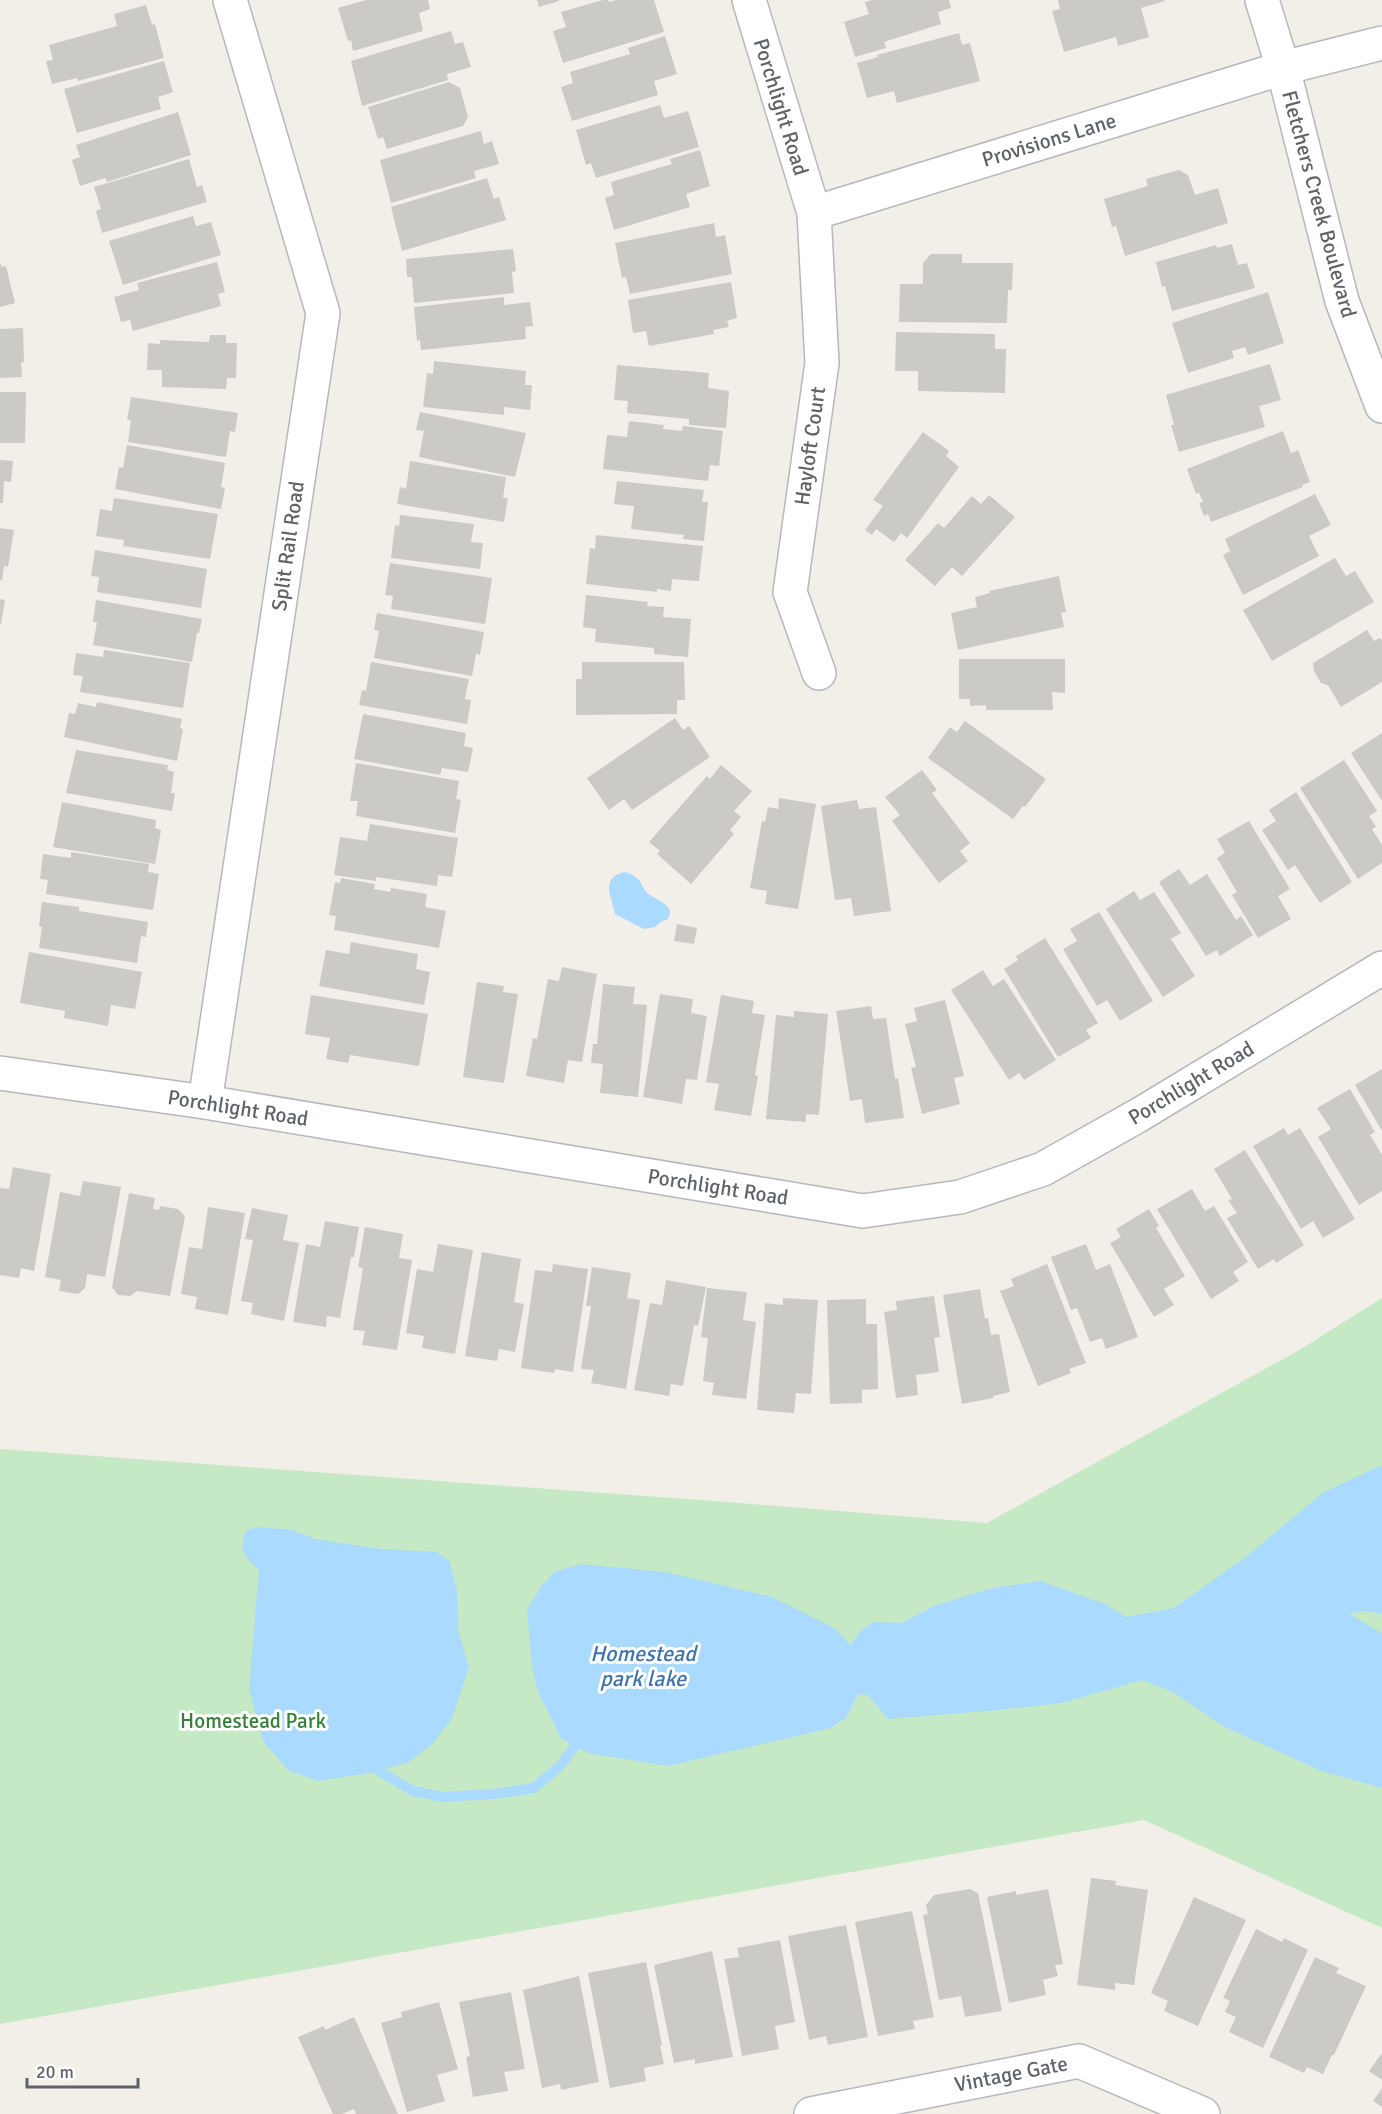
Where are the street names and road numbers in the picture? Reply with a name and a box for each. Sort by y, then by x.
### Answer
street label: Porchlight Road [748,35,814,179]
street label: Fletchers Creek Boulevard [1276,87,1362,321]
street label: Provisions Lane [979,107,1119,173]
street label: Hayloft Court [789,385,831,507]
street label: Split Rail Road [266,479,310,613]
street label: Porchlight Road [1123,1035,1259,1131]
street label: Porchlight Road [166,1084,310,1132]
street label: Porchlight Road [646,1163,790,1211]
street label: Vintage Gate [952,2050,1070,2098]

